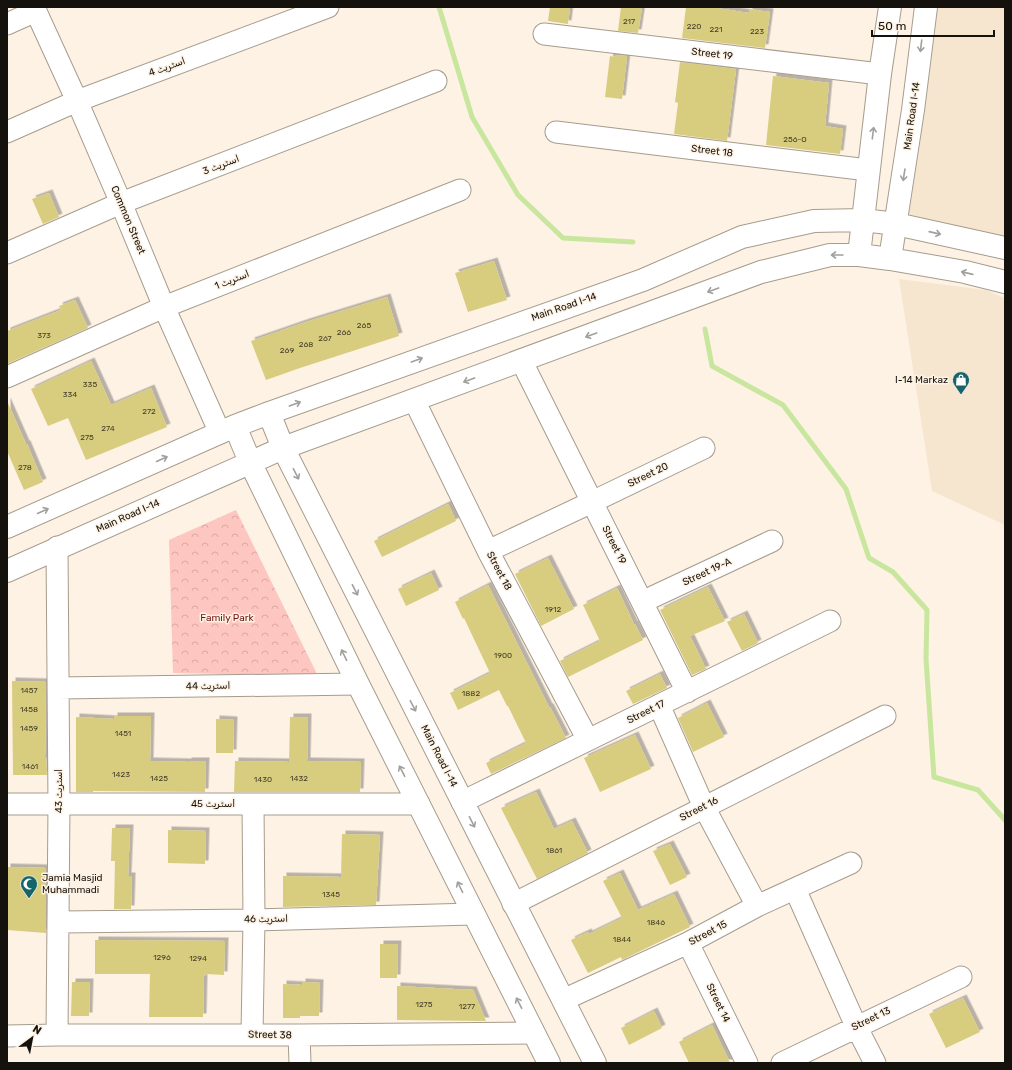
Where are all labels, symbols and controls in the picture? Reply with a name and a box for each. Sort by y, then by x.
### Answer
scale bar [872,12,994,38]
house number: 217 [623,17,635,26]
text: 50 m [878,19,906,33]
house number: 220 [687,22,701,31]
house number: 221 [710,25,722,34]
house number: 223 [750,27,764,36]
one-way arrow [917,39,925,52]
street label: Street 19 [691,46,733,62]
street label: اسٹریٹ 4 [147,55,187,79]
street label: Main Road I-14 [901,81,923,151]
one-way arrow [869,127,877,140]
house number: 256-O [783,135,807,144]
street label: Street 18 [690,142,734,160]
street label: اسٹریٹ 3 [201,153,241,177]
one-way arrow [900,168,908,181]
street label: Common Street [108,184,148,256]
one-way arrow [928,229,941,237]
one-way arrow [831,251,844,259]
street label: اسٹریٹ 1 [213,268,251,292]
one-way arrow [961,269,974,277]
one-way arrow [707,286,719,294]
street label: Main Road I-14 [530,290,598,324]
house number: 265 [357,321,371,330]
house number: 266 [337,328,351,337]
house number: 373 [37,331,51,340]
one-way arrow [585,331,597,339]
house number: 267 [318,334,332,343]
house number: 268 [299,340,313,349]
house number: 269 [280,346,294,355]
one-way arrow [411,355,423,363]
shop icon: I-14 Markaz [951,370,971,395]
place label: I-14 Markaz [895,374,948,386]
one-way arrow [463,376,475,384]
house number: 335 [83,380,97,389]
house number: 334 [63,390,77,399]
one-way arrow [288,399,300,407]
house number: 272 [142,407,156,416]
house number: 274 [101,424,115,433]
house number: 275 [80,433,94,442]
one-way arrow [155,455,167,462]
street label: Street 20 [626,460,670,490]
house number: 278 [18,463,32,472]
one-way arrow [293,468,300,480]
street label: Main Road I-14 [94,497,162,535]
one-way arrow [36,507,48,514]
street label: Street 19 [599,524,629,566]
street label: Street 18 [484,550,514,592]
street label: Street 19-A [681,555,734,589]
one-way arrow [352,584,359,596]
house number: 1912 [545,605,561,614]
park label: Family Park [200,612,254,624]
one-way arrow [340,649,347,661]
house number: 1900 [494,651,512,660]
street label: اسٹریٹ 44 [186,680,230,692]
house number: 1457 [20,686,38,695]
house number: 1882 [462,689,480,698]
street label: Street 17 [625,698,667,726]
one-way arrow [410,700,418,712]
house number: 1458 [20,705,38,714]
street label: Main Road I-14 [418,723,460,789]
house number: 1459 [20,724,38,733]
house number: 1451 [115,729,131,738]
house number: 1461 [22,762,38,771]
one-way arrow [398,765,406,777]
street label: اسٹریٹ 43 [53,769,65,813]
house number: 1423 [112,770,130,779]
house number: 1425 [150,774,168,783]
house number: 1432 [290,774,308,783]
house number: 1430 [254,775,272,784]
street label: Street 16 [678,794,720,824]
street label: اسٹریٹ 45 [191,798,235,810]
one-way arrow [469,816,476,828]
house number: 1861 [546,846,562,855]
place label: Jamia Masjid Muhammadi [42,872,103,896]
mosque icon: Jamia Masjid Muhammadi [19,874,39,899]
one-way arrow [456,881,463,893]
house number: 1345 [322,890,340,899]
street label: اسٹریٹ 46 [244,913,288,925]
house number: 1846 [647,918,665,927]
street label: Street 15 [687,918,729,948]
house number: 1844 [613,935,631,944]
house number: 1296 [153,953,171,962]
house number: 1294 [189,954,207,963]
street label: Street 14 [703,982,733,1024]
one-way arrow [515,998,522,1010]
house number: 1275 [416,1000,433,1009]
house number: 1277 [459,1002,475,1011]
street label: Street 13 [850,1004,892,1034]
north arrow [12,1018,52,1058]
text: N [30,1022,44,1038]
street label: Street 38 [248,1029,292,1041]

